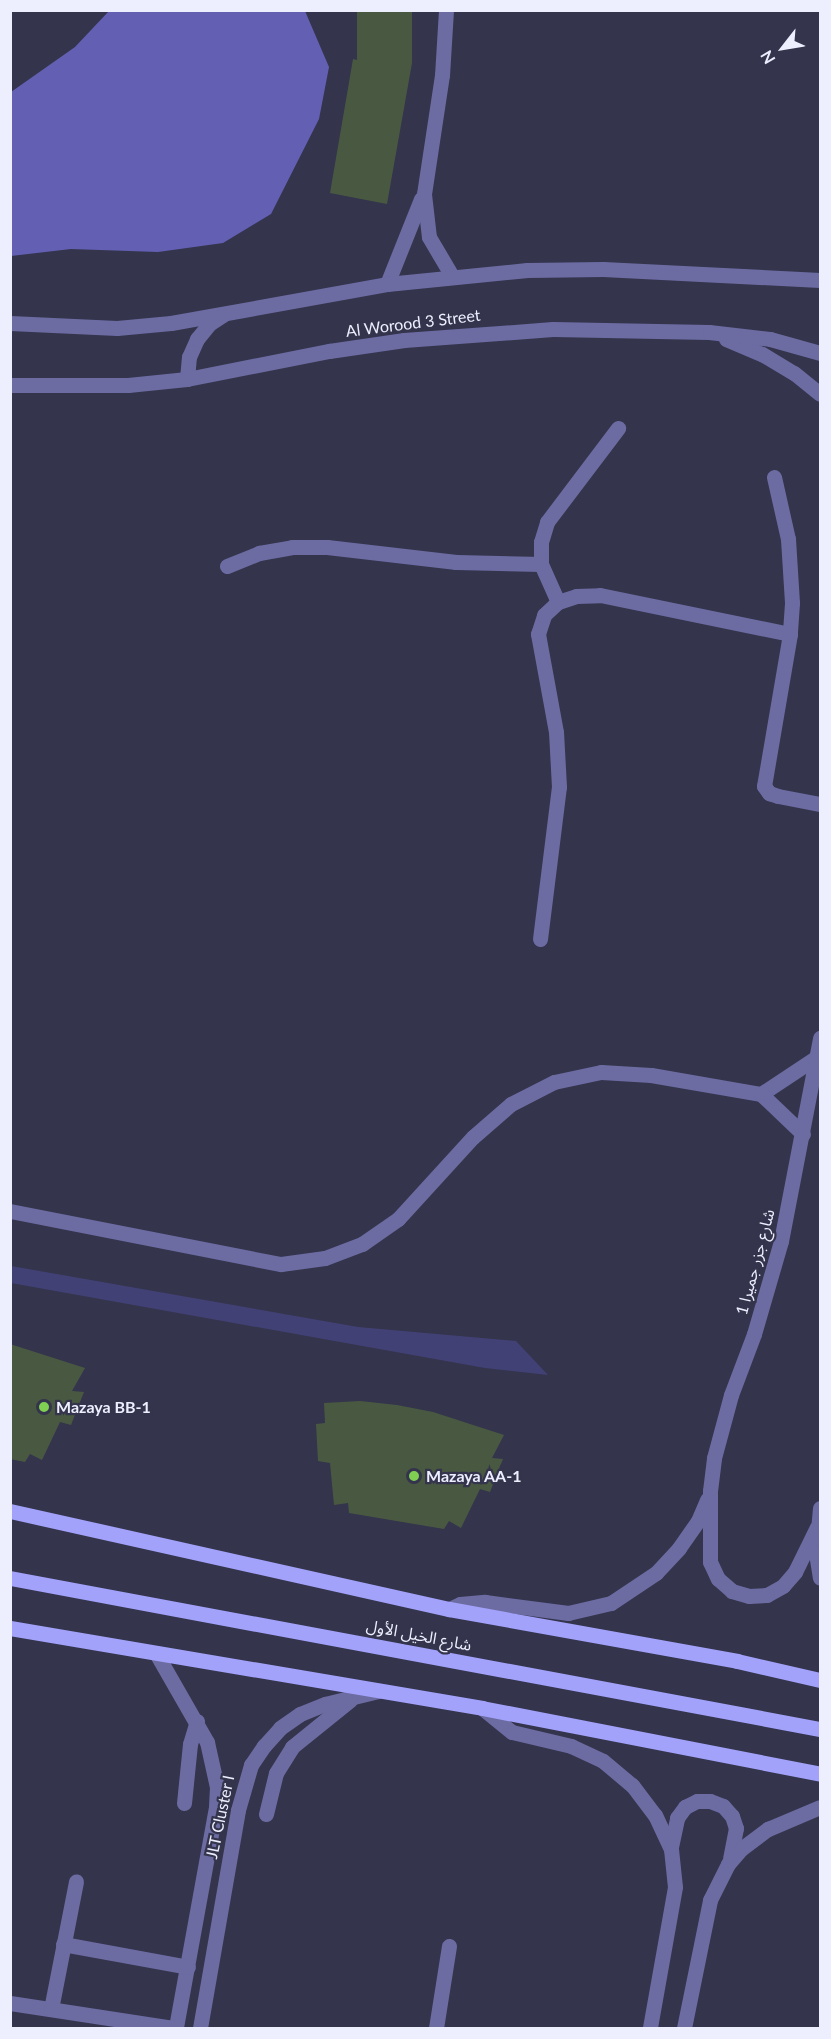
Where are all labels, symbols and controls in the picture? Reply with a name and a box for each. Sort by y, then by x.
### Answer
north arrow [753,18,813,78]
text: N [756,47,778,68]
street label: Al Worood 3 Street [345,305,481,341]
street label: شارع جزر جميرا 1 [732,1207,778,1317]
place label: Mazaya BB-1 [56,1397,151,1417]
marker: Mazaya BB-1 [37,1400,51,1414]
place label: Mazaya AA-1 [426,1466,522,1486]
marker: Mazaya AA-1 [407,1469,421,1483]
street label: شارع الخيل الأول [365,1615,473,1655]
street label: JLT Cluster I [202,1773,238,1861]

